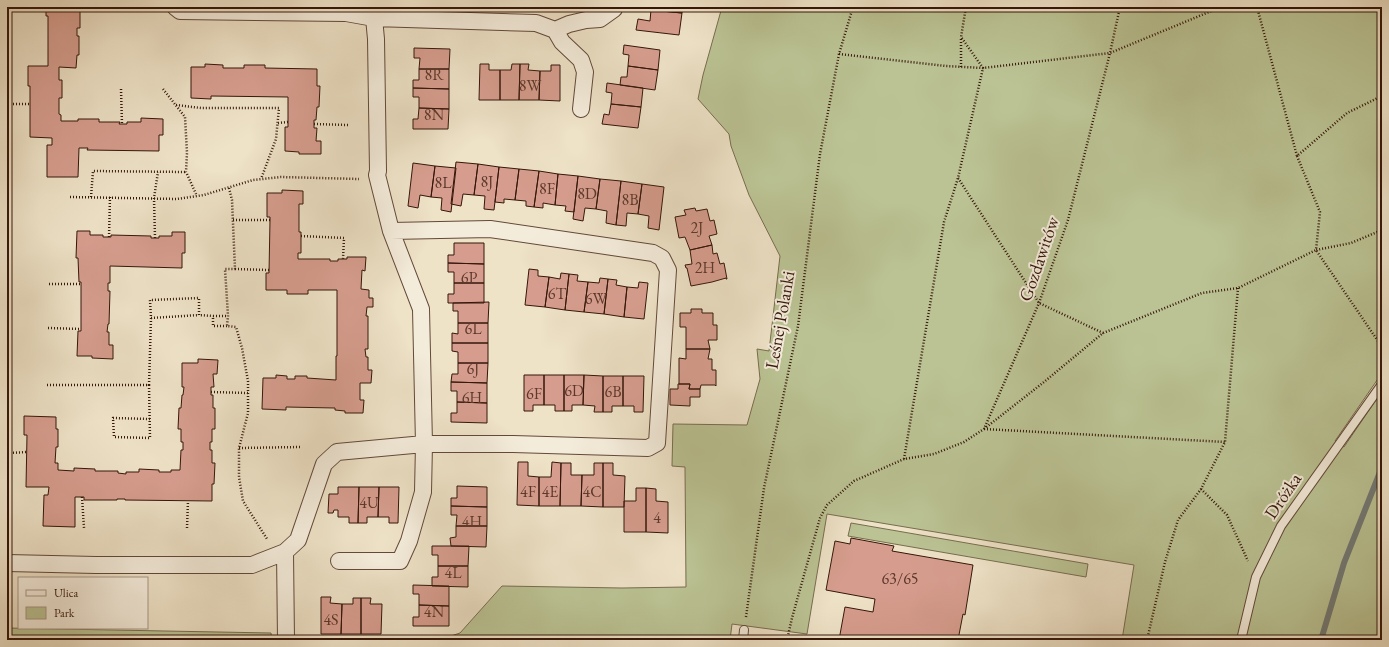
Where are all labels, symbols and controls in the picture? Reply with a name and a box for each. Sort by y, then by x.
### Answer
house number: 8R [424,64,444,85]
house number: 8W [519,75,542,96]
house number: 8N [424,104,445,125]
house number: 8J [480,171,494,192]
house number: 8L [434,172,452,193]
house number: 8F [539,178,555,199]
house number: 8D [577,183,597,204]
house number: 8B [621,189,639,210]
street label: Gozdawitów [1013,213,1064,304]
house number: 2J [690,217,704,238]
house number: 2H [695,257,715,278]
house number: 6P [461,267,477,288]
street label: Leśnej Polanki [760,269,800,371]
house number: 6T [548,283,566,304]
house number: 6W [585,288,608,309]
house number: 6L [464,318,482,339]
house number: 6J [466,358,480,379]
house number: 6D [564,380,584,401]
house number: 6B [604,381,622,402]
house number: 6F [526,383,542,404]
house number: 6H [462,387,482,408]
street label: Dróżka [1259,468,1307,523]
house number: 4F [520,481,536,502]
house number: 4E [542,481,558,502]
house number: 4C [582,481,602,502]
house number: 4U [359,492,379,513]
house number: 4 [653,507,661,528]
house number: 4H [462,511,482,532]
house number: 4L [444,562,462,583]
house number: 63/65 [881,568,919,589]
legend [18,577,148,629]
text: Ulica [54,585,78,601]
house number: 4N [424,601,445,622]
text: Park [54,605,75,621]
house number: 4S [323,609,339,630]

